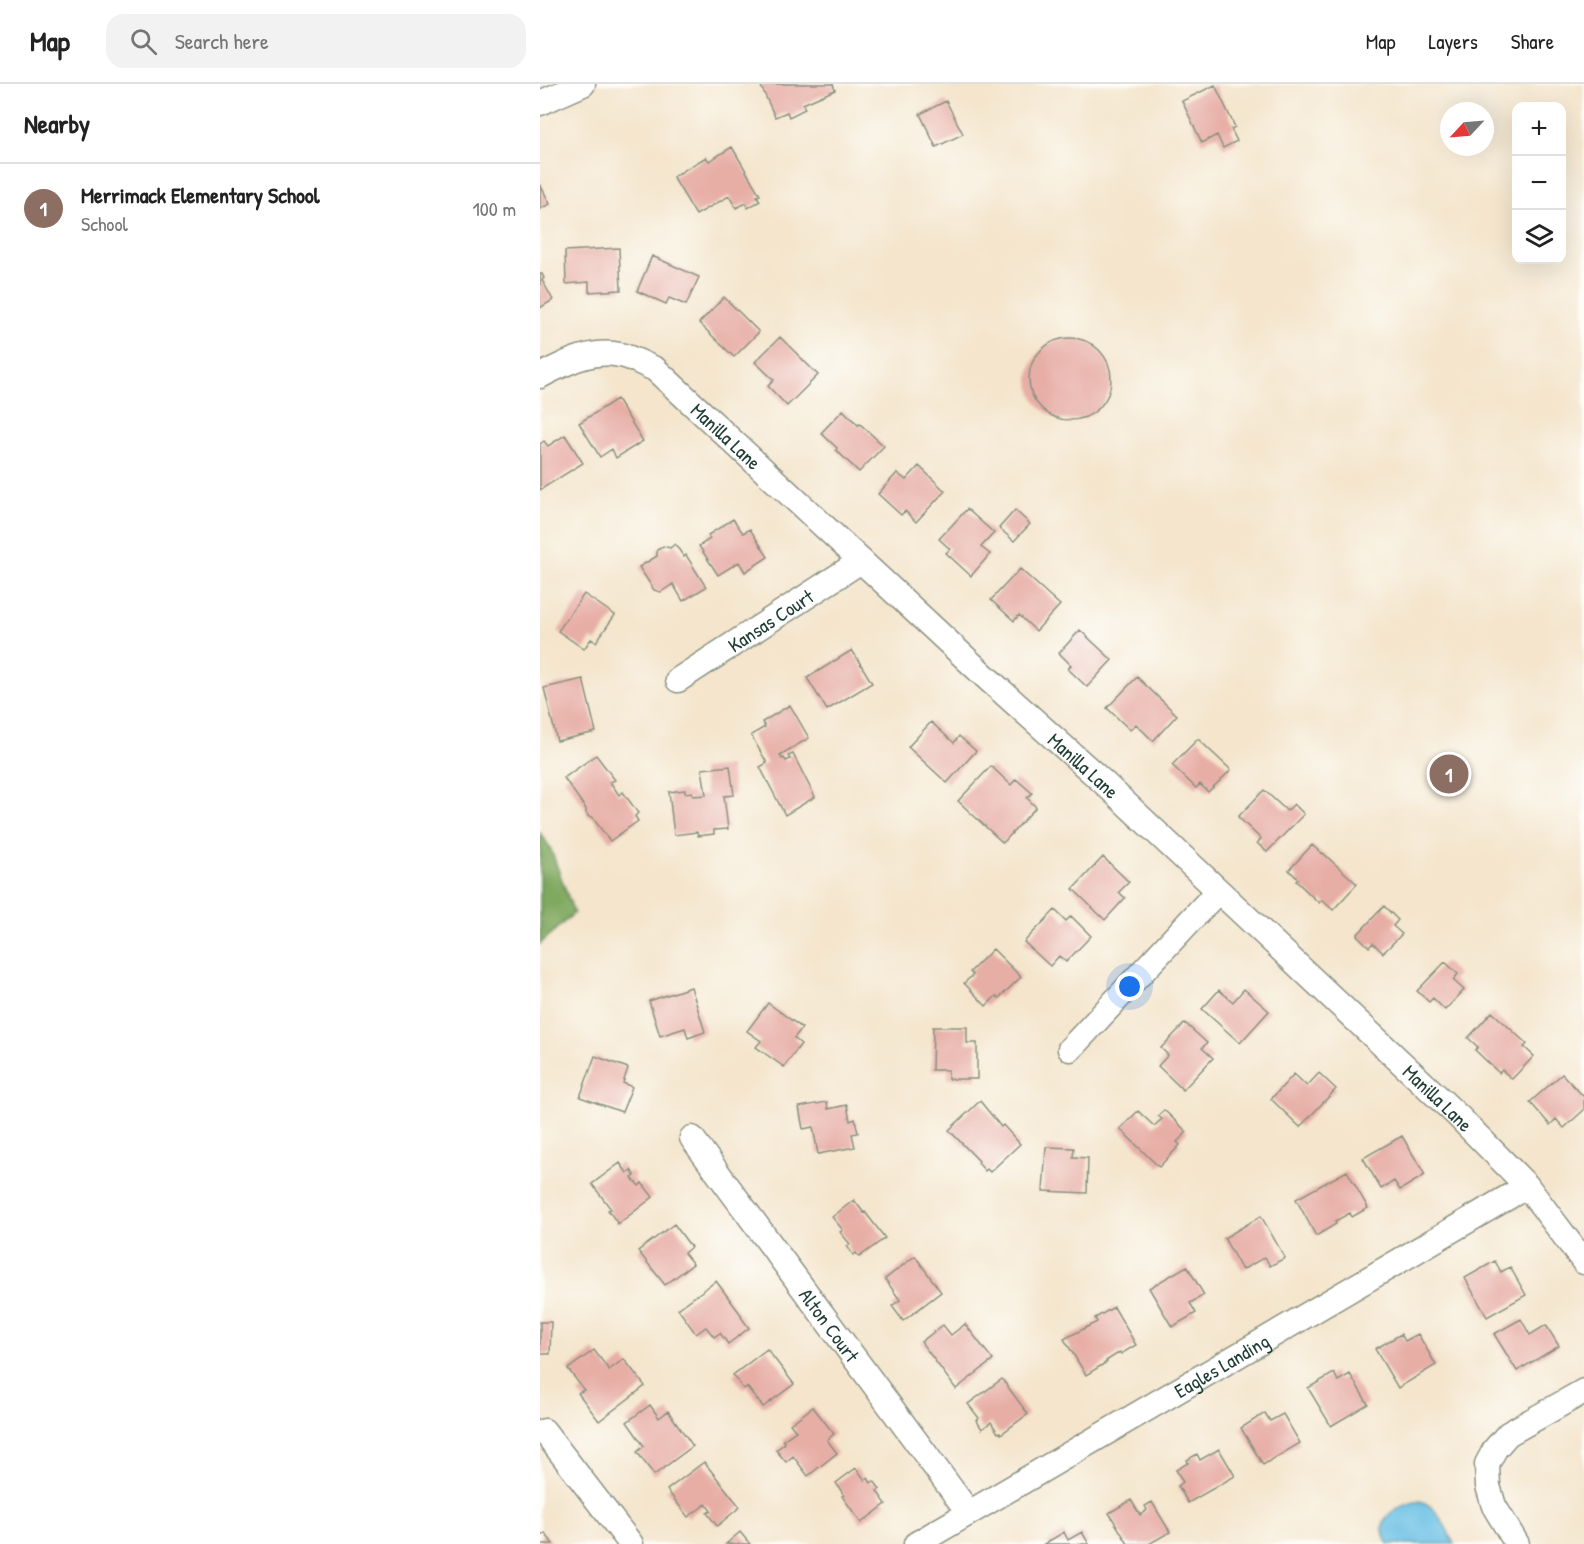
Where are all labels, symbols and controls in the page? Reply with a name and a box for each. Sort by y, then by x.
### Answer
search box [106,14,526,68]
text: Map [30,22,70,60]
icon: search [127,25,160,58]
text: Search here [175,26,269,56]
text: Map [1366,27,1395,56]
text: Layers [1428,27,1478,56]
text: Share [1511,27,1554,56]
north arrow [1440,102,1494,156]
map controls [1512,102,1566,264]
button: + [1512,102,1566,156]
text: Nearby [24,106,90,141]
button: − [1512,156,1566,210]
text: Merrimack Elementary School [81,180,320,210]
text: 1 [40,195,47,222]
text: 100 m [473,195,516,222]
text: School [81,210,128,237]
button: layers [1512,210,1566,264]
street label: Manilla Lane [686,396,767,475]
street label: Kansas Court [722,582,819,658]
street label: Manilla Lane [1043,726,1125,804]
pin: 1 [1430,752,1468,796]
your location [1115,972,1144,1001]
street label: Manilla Lane [1398,1058,1479,1137]
street label: Alton Court [794,1282,867,1368]
street label: Eagles Landing [1169,1327,1274,1403]

